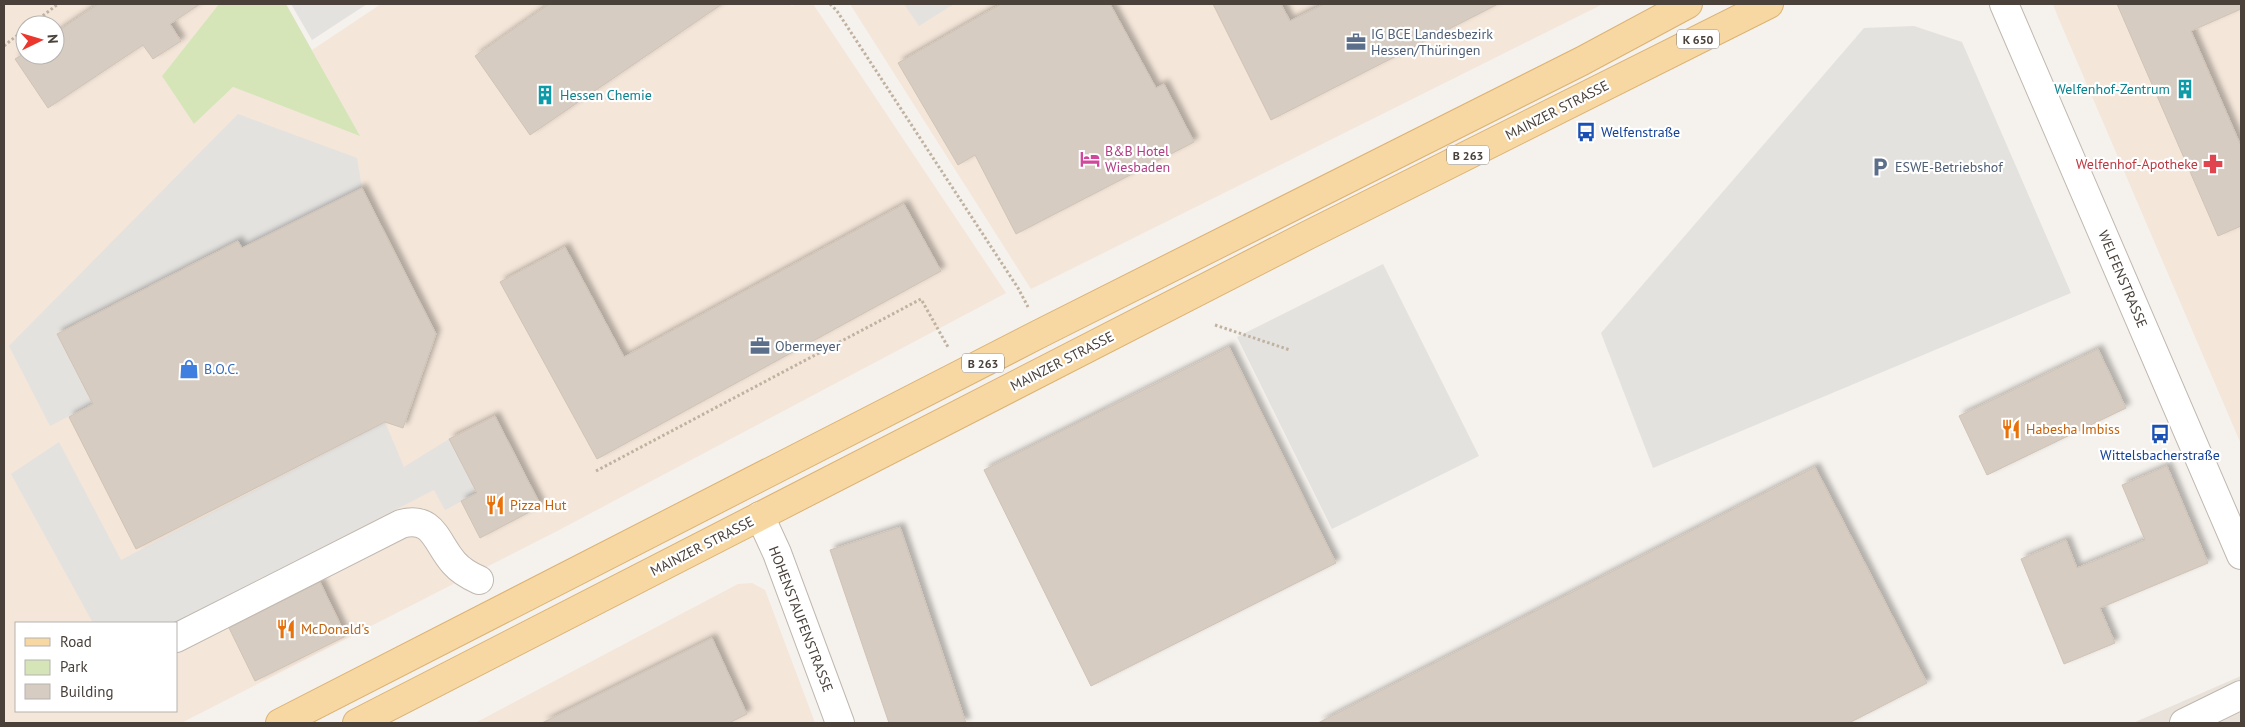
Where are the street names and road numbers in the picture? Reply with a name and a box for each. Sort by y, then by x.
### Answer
road number: K 650 [1677,30,1719,48]
street label: MAINZER STRASSE [1502,76,1612,144]
road number: B 263 [1447,146,1489,164]
street label: WELFENSTRASSE [2094,228,2152,330]
street label: MAINZER STRASSE [1007,327,1117,395]
road number: B 263 [962,353,1004,372]
street label: MAINZER STRASSE [647,512,757,580]
street label: HOHENSTAUFENSTRASSE [765,544,837,694]

